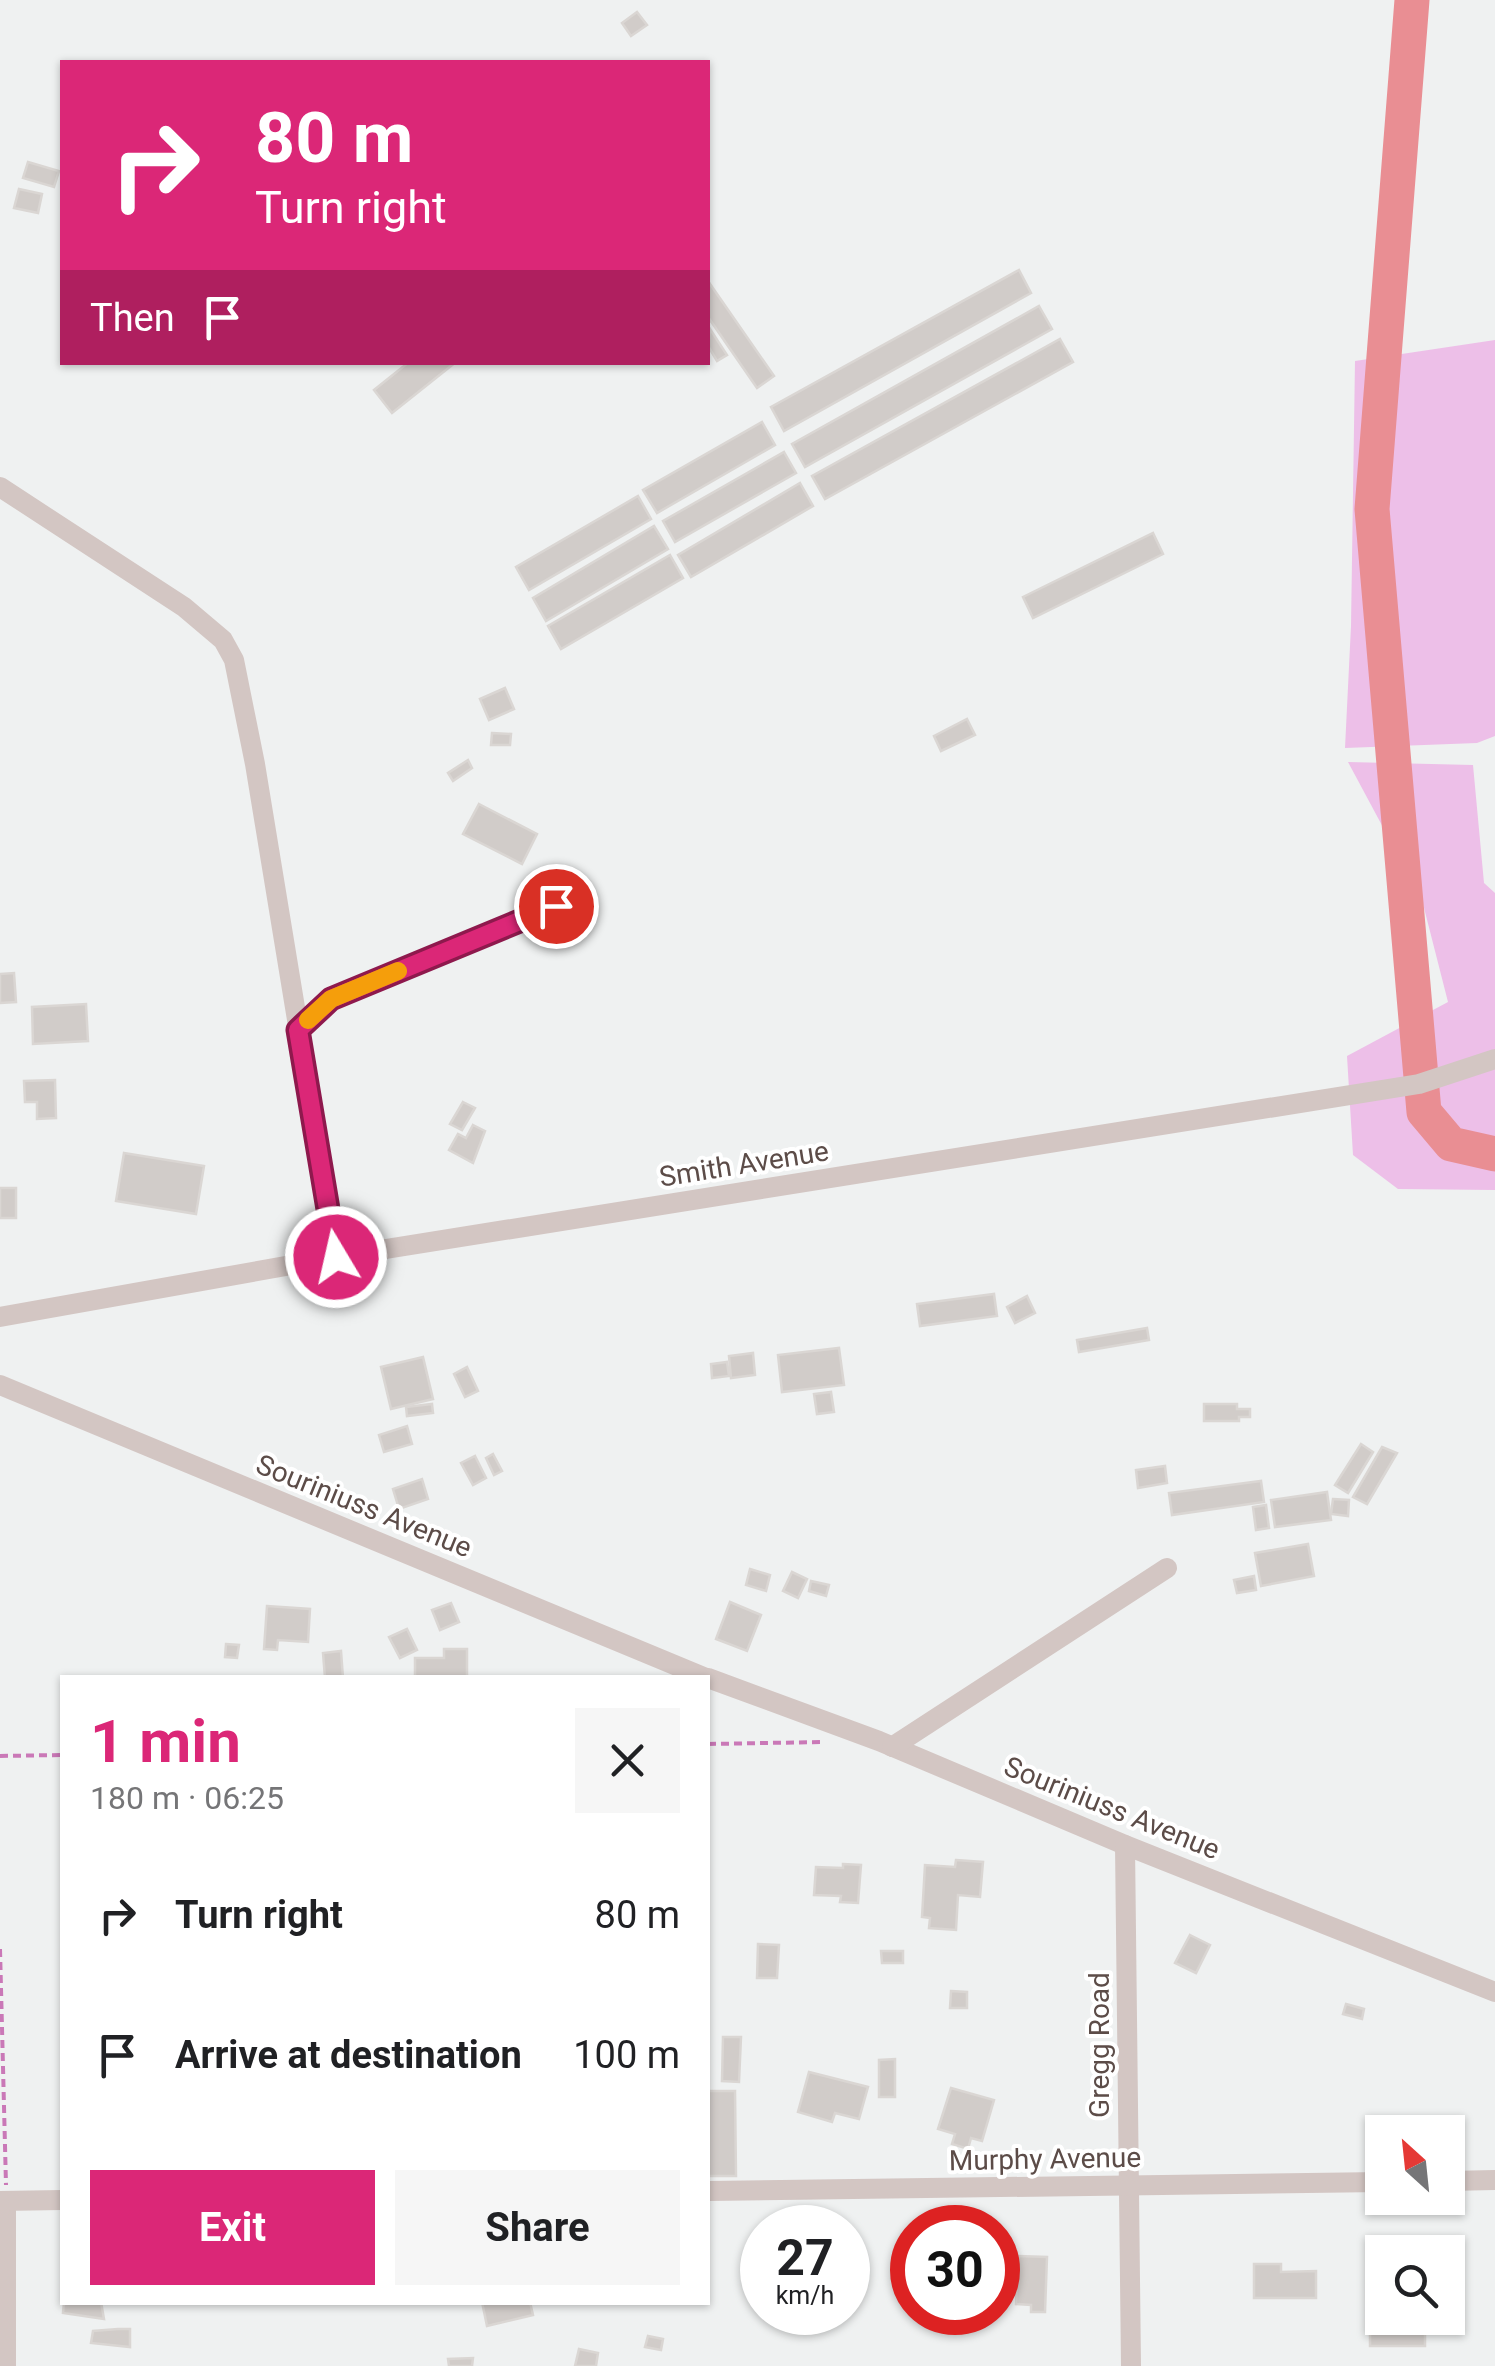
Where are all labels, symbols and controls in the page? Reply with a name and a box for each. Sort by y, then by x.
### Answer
text: 80 m [255,97,413,179]
icon: right [90,100,220,230]
text: Turn right [255,181,447,234]
icon: arrive [195,290,250,345]
text: Then [90,296,175,340]
pin [514,864,599,949]
icon: arrive [529,879,584,934]
street label: Smith Avenue [657,1134,831,1194]
position arrow [284,1205,388,1309]
street label: Souriniuss Avenue [251,1448,477,1564]
text: 1 min [90,1706,241,1777]
button: close [575,1708,680,1813]
street label: Souriniuss Avenue [999,1750,1225,1866]
text: 180 m · 06:25 [90,1779,284,1817]
icon: right [90,1888,145,1943]
text: Turn right [175,1893,343,1937]
text: 80 m [595,1893,680,1937]
street label: Gregg Road [1083,1972,1116,2118]
icon: arrive [90,2028,145,2083]
text: Arrive at destination [175,2033,522,2077]
text: 100 m [573,2033,680,2077]
north arrow [1365,2115,1465,2215]
map controls [1365,2115,1465,2335]
street label: Murphy Avenue [949,2141,1141,2177]
button: Exit [90,2170,375,2285]
button: Share [395,2170,680,2285]
speed limit sign: 30 [890,2205,1020,2335]
text: 27 [776,2229,834,2287]
button: search [1365,2235,1465,2335]
text: km/h [776,2281,834,2310]

